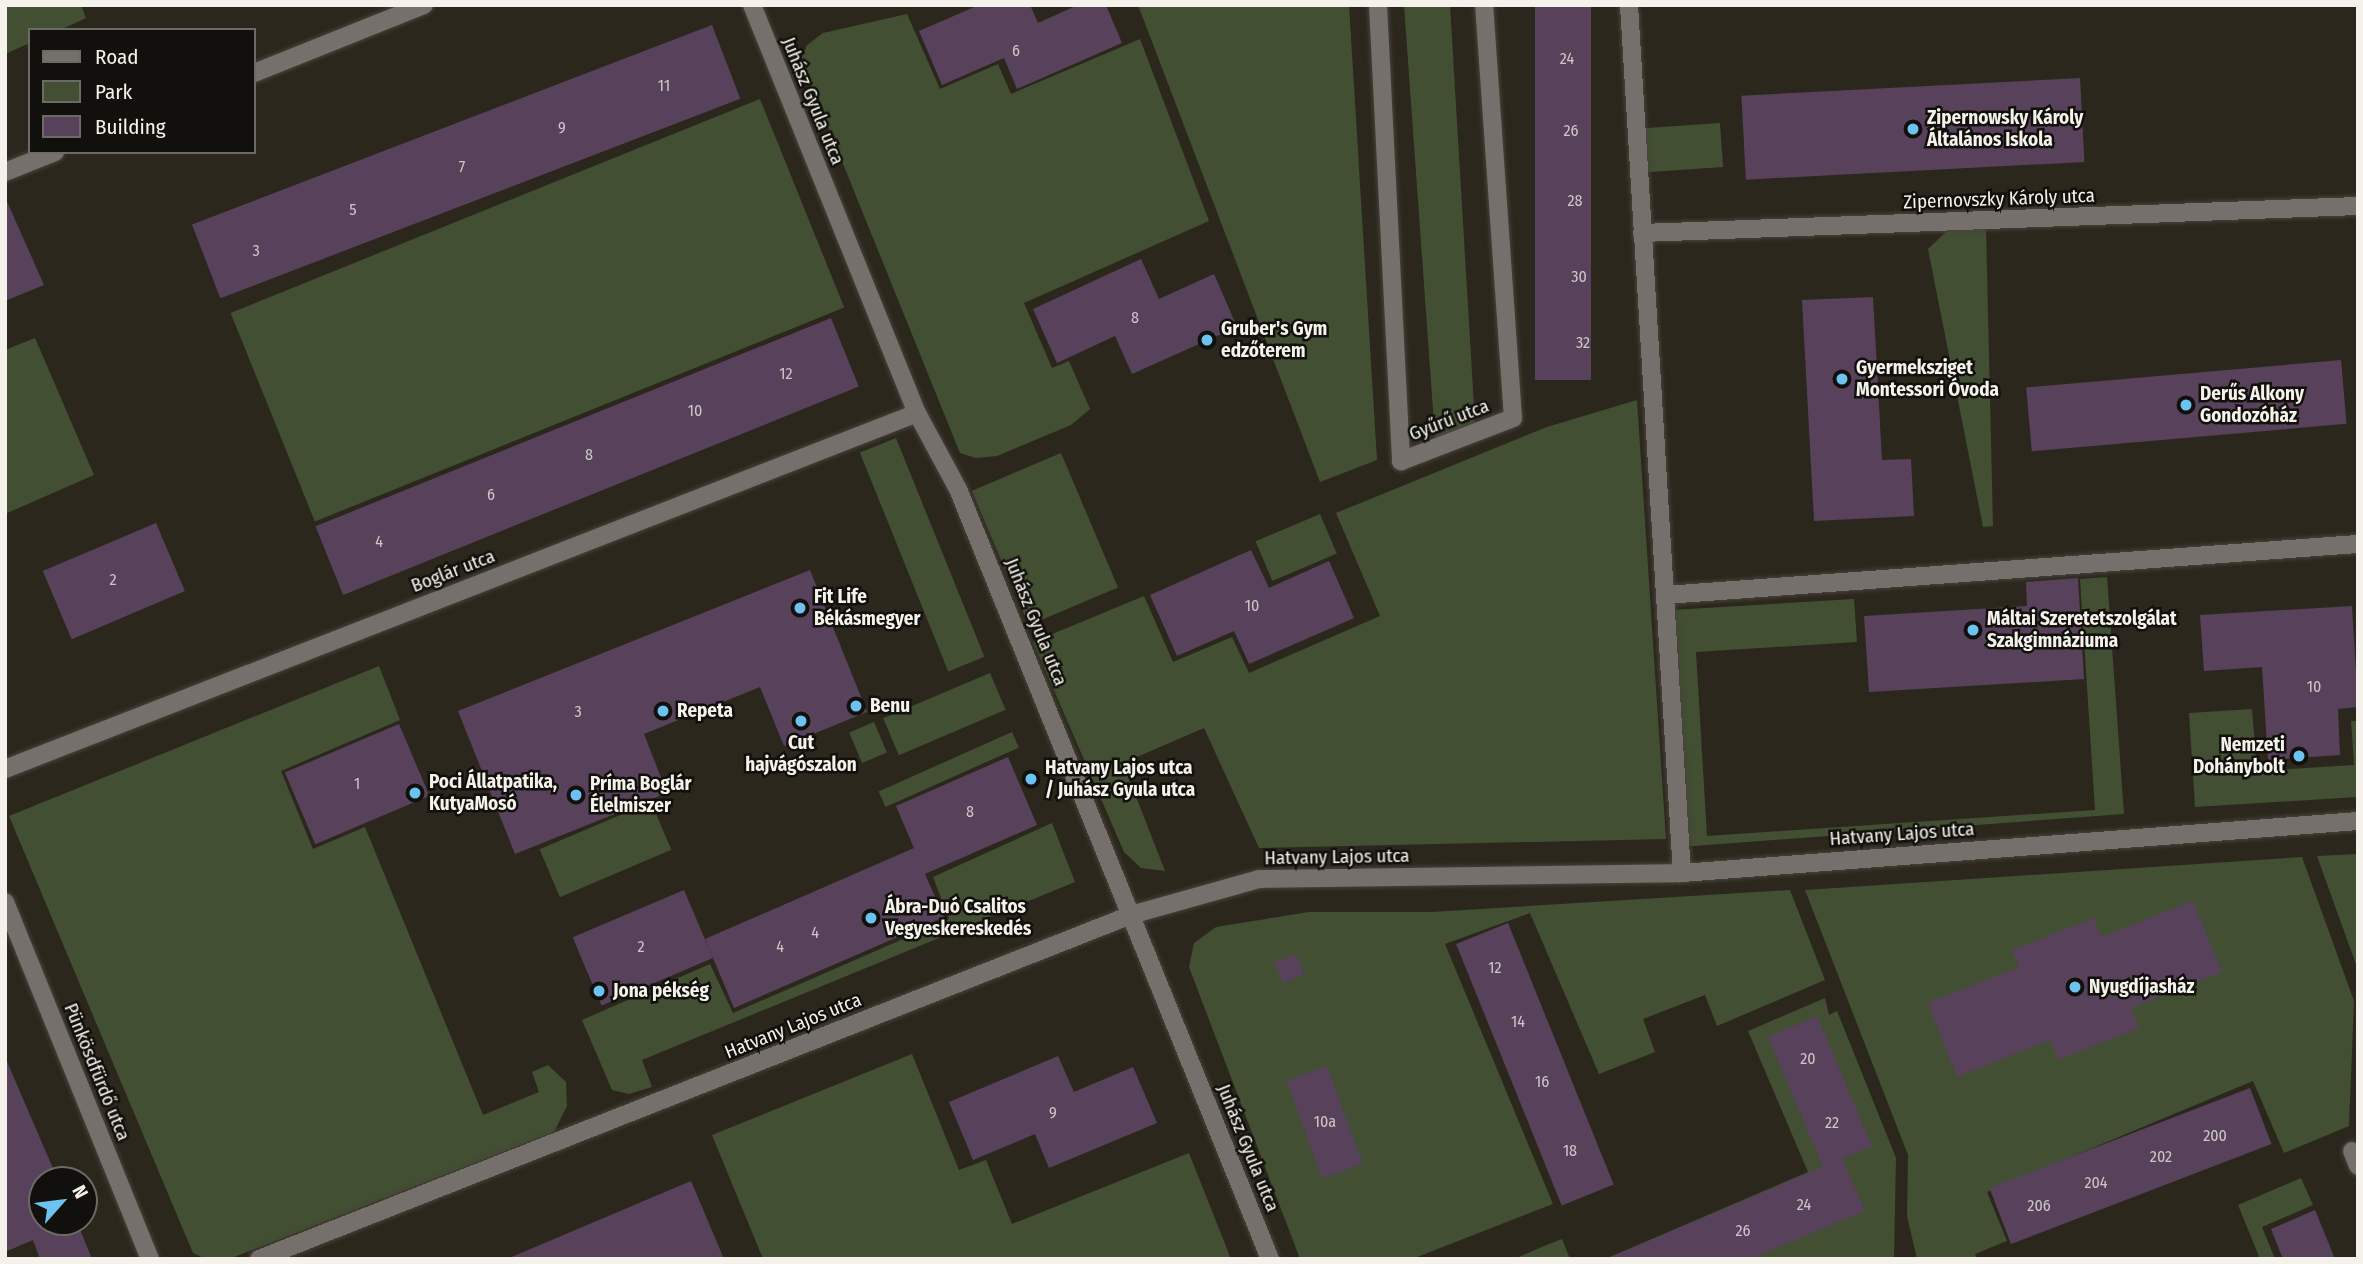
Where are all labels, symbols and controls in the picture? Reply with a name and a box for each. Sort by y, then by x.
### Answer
legend [28,28,256,154]
street label: Juhász Gyula utca [777,34,849,168]
house number: 6 [1012,41,1020,61]
text: Road [95,44,139,70]
house number: 24 [1560,49,1574,69]
house number: 11 [658,76,670,96]
text: Park [95,79,132,105]
place label: Zipernowsky Károly Általános Iskola [1927,107,2083,151]
text: Building [95,114,166,140]
house number: 9 [558,118,566,138]
house number: 26 [1564,121,1578,141]
marker: Zipernowsky Károly Általános Iskola [1905,121,1921,137]
house number: 7 [459,157,465,177]
street label: Zipernovszky Károly utca [1903,184,2095,214]
house number: 28 [1567,191,1583,211]
house number: 5 [349,200,357,220]
house number: 3 [252,241,260,261]
house number: 30 [1571,267,1587,287]
house number: 8 [1131,308,1139,328]
place label: Gruber's Gym edzőterem [1221,318,1327,362]
marker: Gruber's Gym edzőterem [1199,332,1215,348]
house number: 32 [1576,333,1590,353]
place label: Gyermeksziget Montessori Óvoda [1856,357,1999,401]
house number: 12 [779,364,793,384]
marker: Gyermeksziget Montessori Óvoda [1834,371,1850,387]
place label: Derűs Alkony Gondozóház [2200,383,2304,427]
street label: Gyűrű utca [1406,394,1492,446]
marker: Derűs Alkony Gondozóház [2178,397,2194,413]
house number: 10 [688,401,702,421]
house number: 8 [585,445,593,465]
house number: 6 [487,485,495,505]
house number: 4 [375,532,383,552]
street label: Boglár utca [408,545,498,597]
street label: Juhász Gyula utca [1000,555,1072,689]
house number: 2 [109,570,117,590]
place label: Fit Life Békásmegyer [814,586,920,630]
house number: 10 [1245,596,1259,616]
marker: Fit Life Békásmegyer [792,600,808,616]
place label: Máltai Szeretetszolgálat Szakgimnáziuma [1987,608,2177,652]
marker: Máltai Szeretetszolgálat Szakgimnáziuma [1965,622,1981,638]
house number: 10 [2307,677,2321,697]
place label: Benu [870,695,910,717]
marker: Benu [848,698,864,714]
place label: Repeta [677,700,733,722]
house number: 3 [574,702,582,722]
marker: Repeta [655,703,671,719]
marker: Cut hajvágószalon [793,713,809,729]
place label: Cut hajvágószalon [745,732,857,776]
place label: Nemzeti Dohánybolt [2193,734,2285,778]
marker: Nemzeti Dohánybolt [2291,748,2307,764]
place label: Hatvany Lajos utca / Juhász Gyula utca [1045,757,1195,801]
place label: Poci Állatpatika, KutyaMosó [429,771,557,815]
marker: Hatvany Lajos utca / Juhász Gyula utca [1023,771,1039,787]
place label: Príma Boglár Élelmiszer [590,773,691,817]
house number: 1 [354,774,360,794]
marker: Poci Állatpatika, KutyaMosó [407,785,423,801]
marker: Príma Boglár Élelmiszer [568,787,584,803]
house number: 8 [966,802,974,822]
street label: Hatvany Lajos utca [1829,818,1975,850]
street label: Hatvany Lajos utca [1264,844,1410,870]
place label: Ábra-Duó Csalitos Vegyeskereskedés [885,896,1031,940]
marker: Ábra-Duó Csalitos Vegyeskereskedés [863,910,879,926]
house number: 4 [811,923,819,943]
house number: 2 [637,937,645,957]
house number: 4 [776,937,784,957]
house number: 12 [1488,958,1502,978]
place label: Nyugdíjasház [2089,976,2194,998]
marker: Nyugdíjasház [2067,979,2083,995]
place label: Jona pékség [613,980,709,1002]
marker: Jona pékség [591,983,607,999]
street label: Hatvany Lajos utca [721,988,865,1064]
street label: Pünkösdfürdő utca [59,1000,135,1144]
house number: 14 [1511,1012,1525,1032]
house number: 20 [1800,1049,1816,1069]
house number: 16 [1535,1072,1549,1092]
street label: Juhász Gyula utca [1212,1081,1284,1215]
house number: 9 [1049,1103,1057,1123]
house number: 10a [1314,1112,1336,1132]
house number: 22 [1825,1113,1839,1133]
house number: 200 [2203,1126,2227,1146]
house number: 18 [1563,1141,1577,1161]
house number: 202 [2150,1147,2172,1167]
north arrow [28,1166,98,1236]
house number: 204 [2084,1173,2108,1193]
text: N [67,1181,93,1202]
house number: 24 [1797,1195,1811,1215]
house number: 206 [2027,1196,2051,1216]
house number: 26 [1736,1221,1750,1241]

